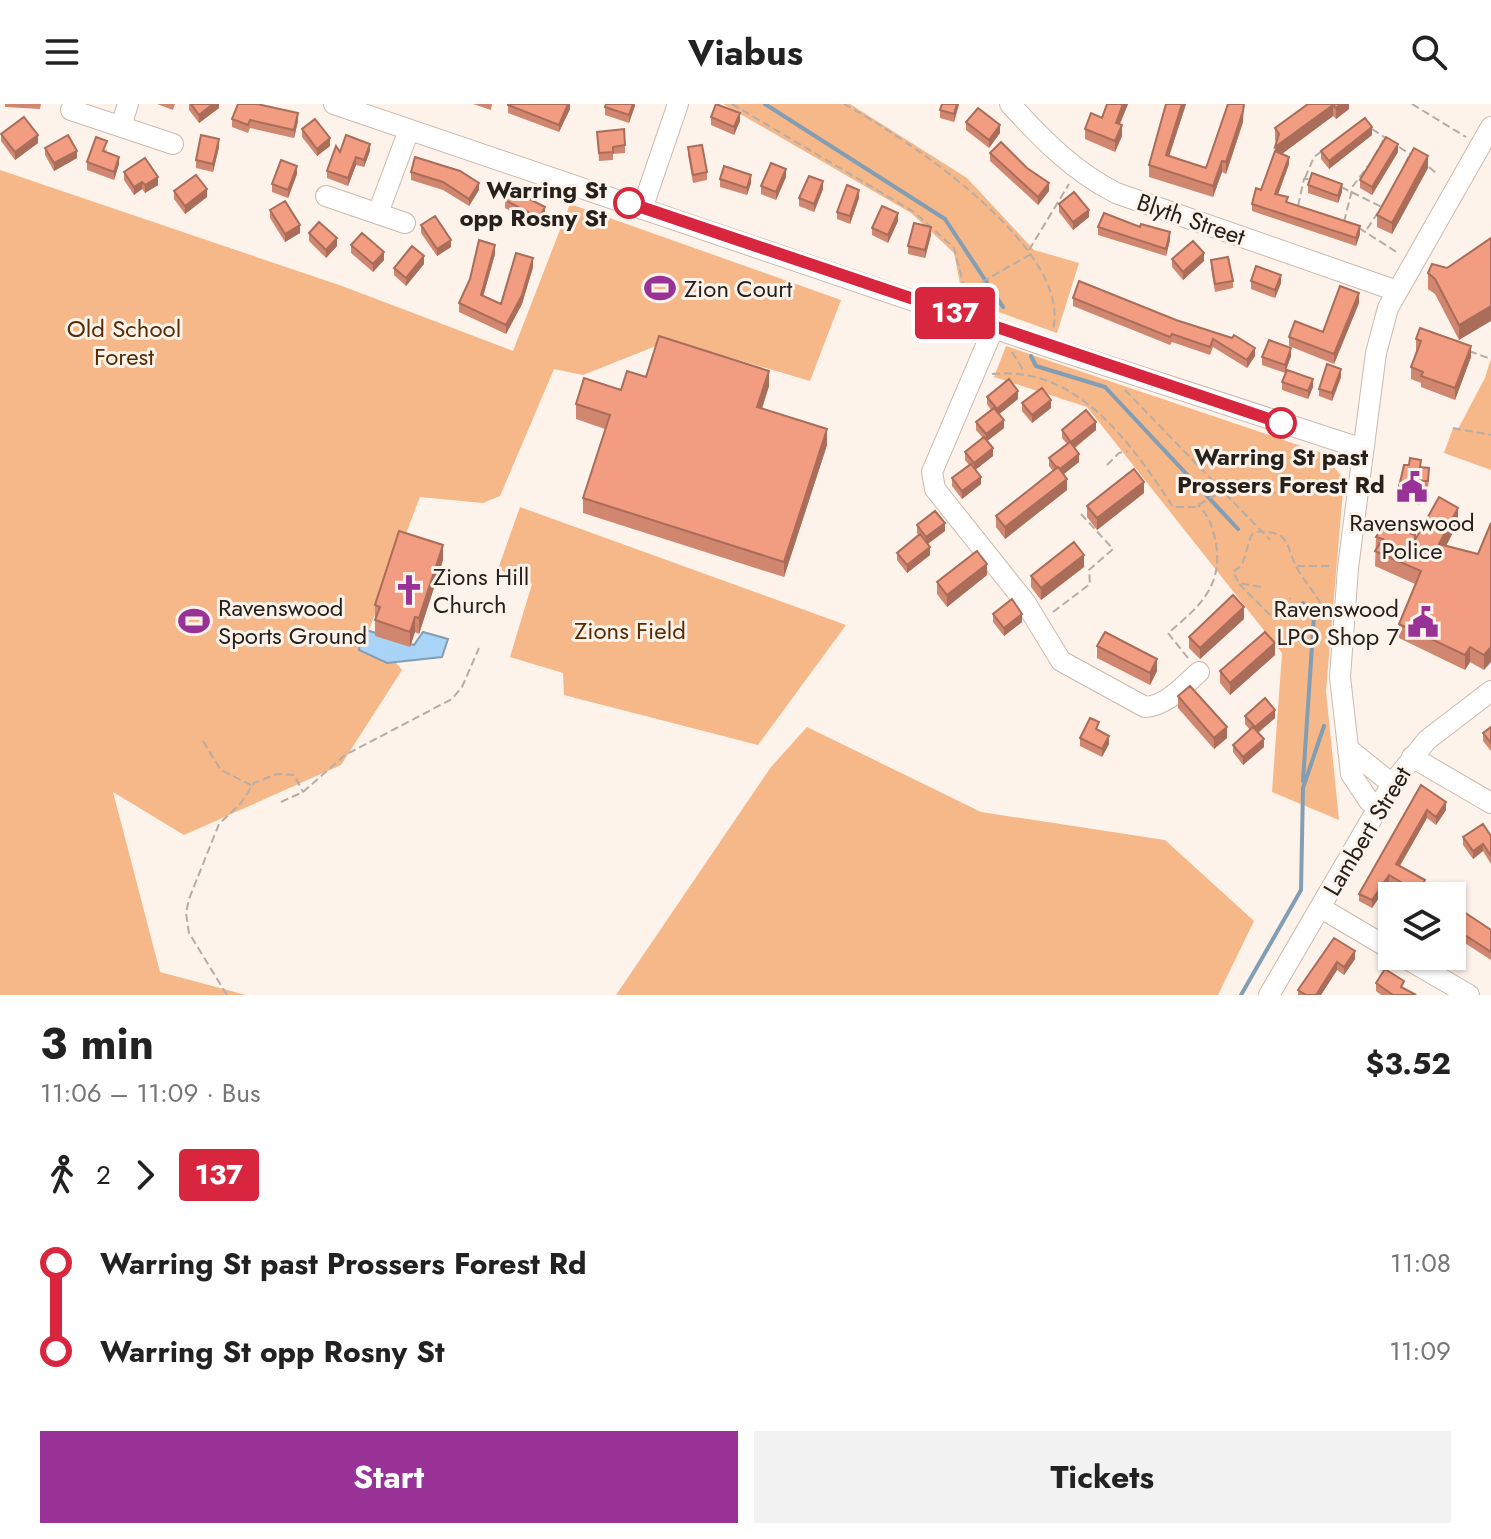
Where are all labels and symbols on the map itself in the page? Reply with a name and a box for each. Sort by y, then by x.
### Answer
place label: Warring St opp Rosny St [459,172,607,235]
street label: Blyth Street [1132,184,1250,254]
marker: Warring St opp Rosny St [614,188,644,218]
sports icon: Zion Court [643,271,677,305]
place label: Zion Court [684,271,793,306]
line badge: 137 [909,287,1001,339]
park label: Old School Forest [67,311,181,374]
marker: Warring St past Prossers Forest Rd [1266,408,1296,438]
place label: Warring St past Prossers Forest Rd [1177,439,1385,502]
public building icon: Ravenswood Police [1395,470,1429,504]
place label: Ravenswood Police [1349,505,1475,568]
place label: Zions Hill Church [433,559,529,622]
church icon: Zions Hill Church [392,573,426,607]
place label: Ravenswood Sports Ground [218,590,367,653]
place label: Ravenswood LPO Shop 7 [1274,591,1399,654]
sports icon: Ravenswood Sports Ground [177,604,211,638]
public building icon: Ravenswood LPO Shop 7 [1406,605,1440,639]
park label: Zions Field [574,613,686,648]
street label: Lambert Street [1315,759,1420,902]

